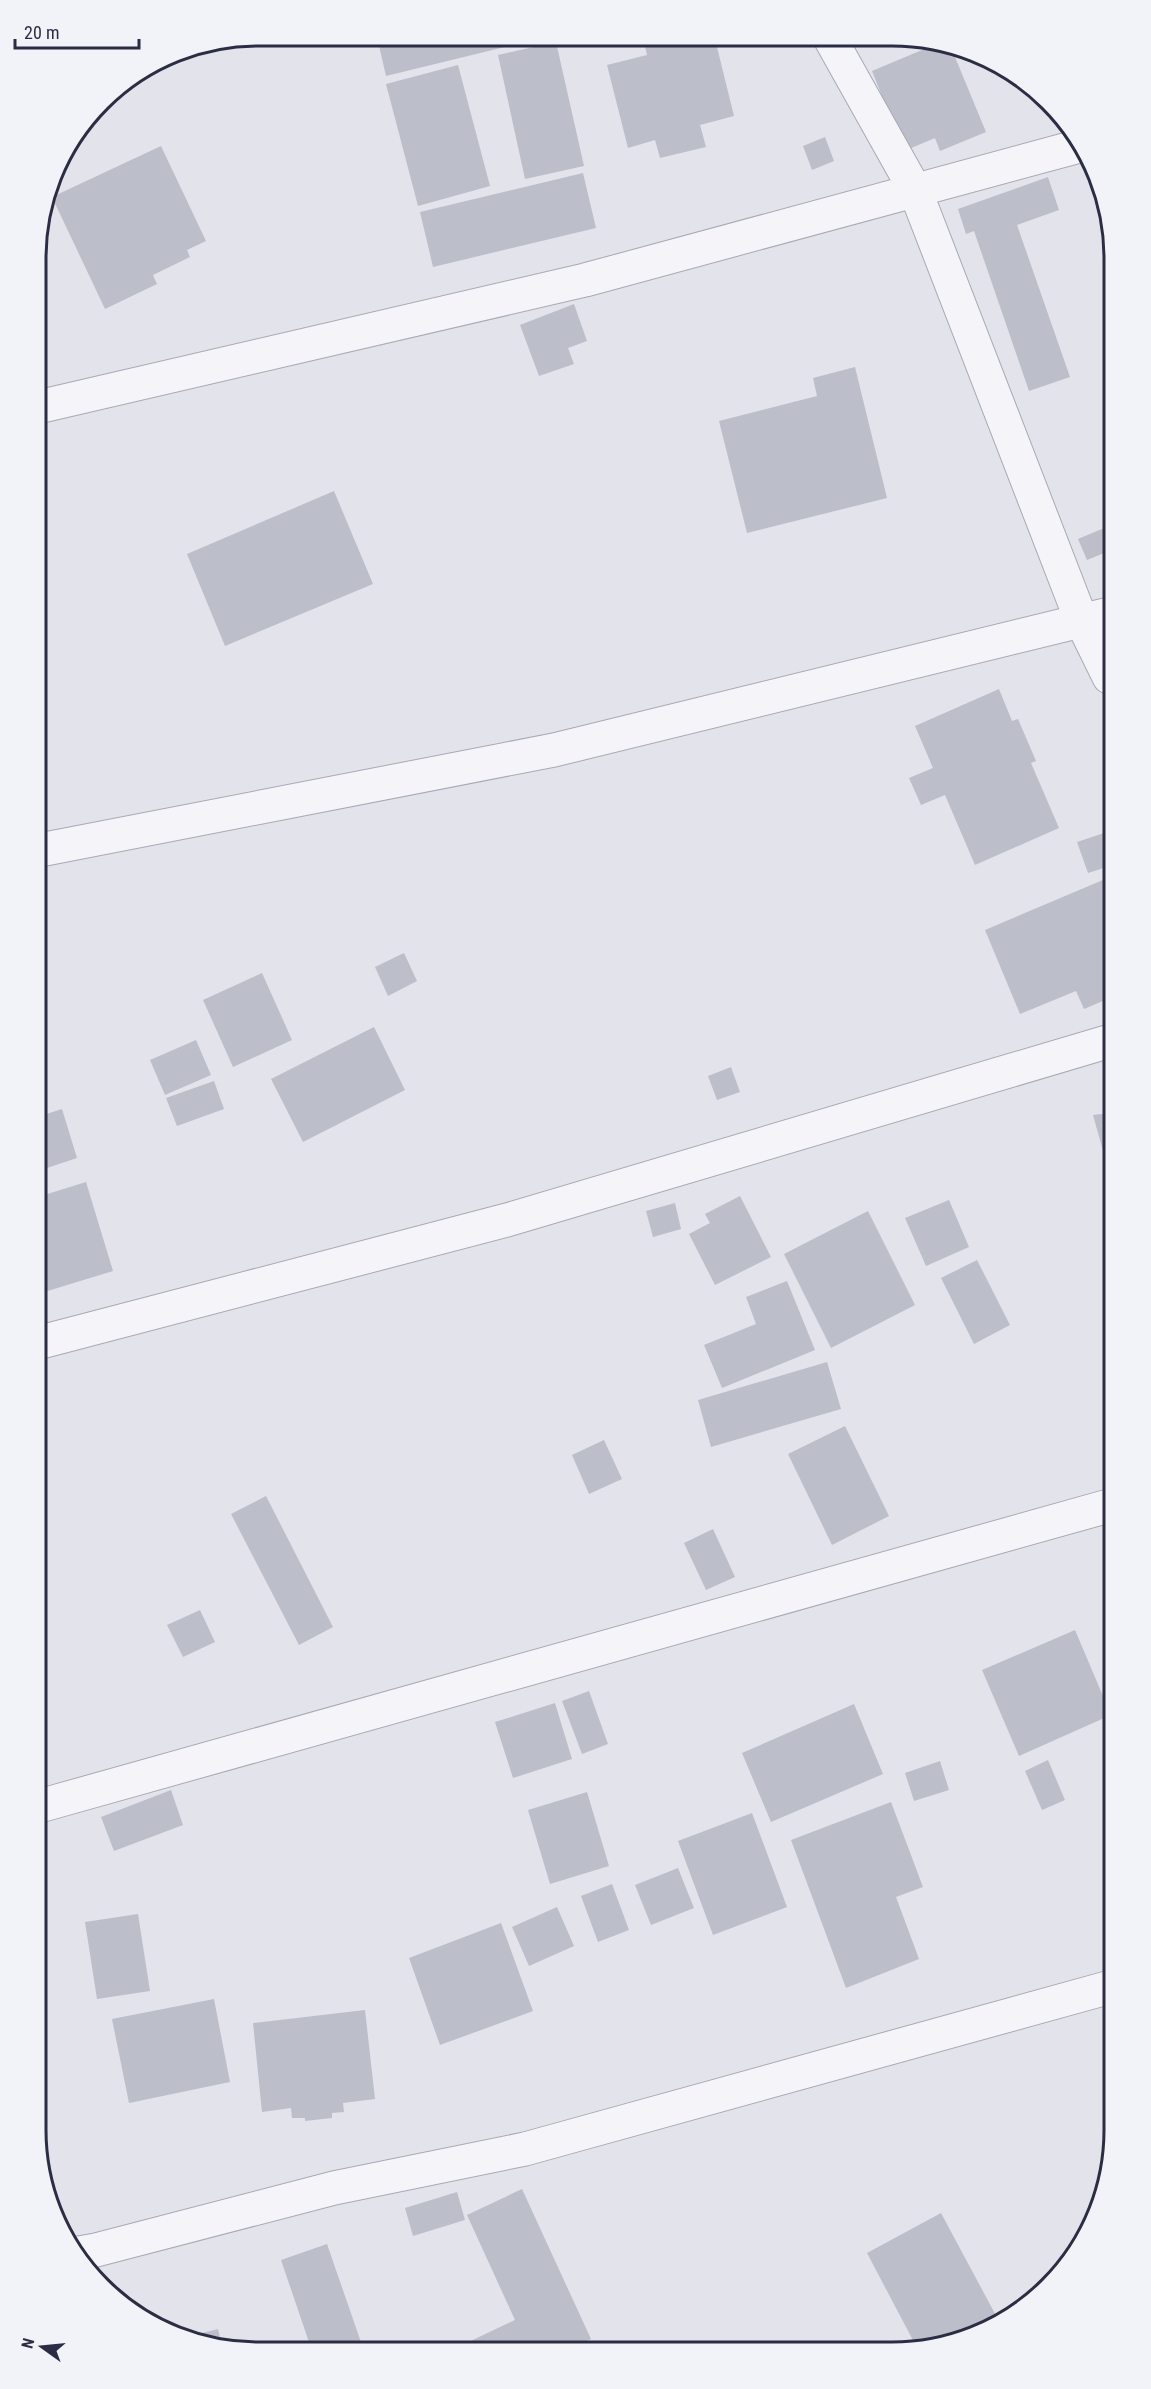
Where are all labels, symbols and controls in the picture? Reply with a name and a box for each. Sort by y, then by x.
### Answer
scale bar [15,12,140,50]
text: 20 m [24,22,59,43]
north arrow [12,2317,72,2377]
text: N [18,2336,38,2350]

